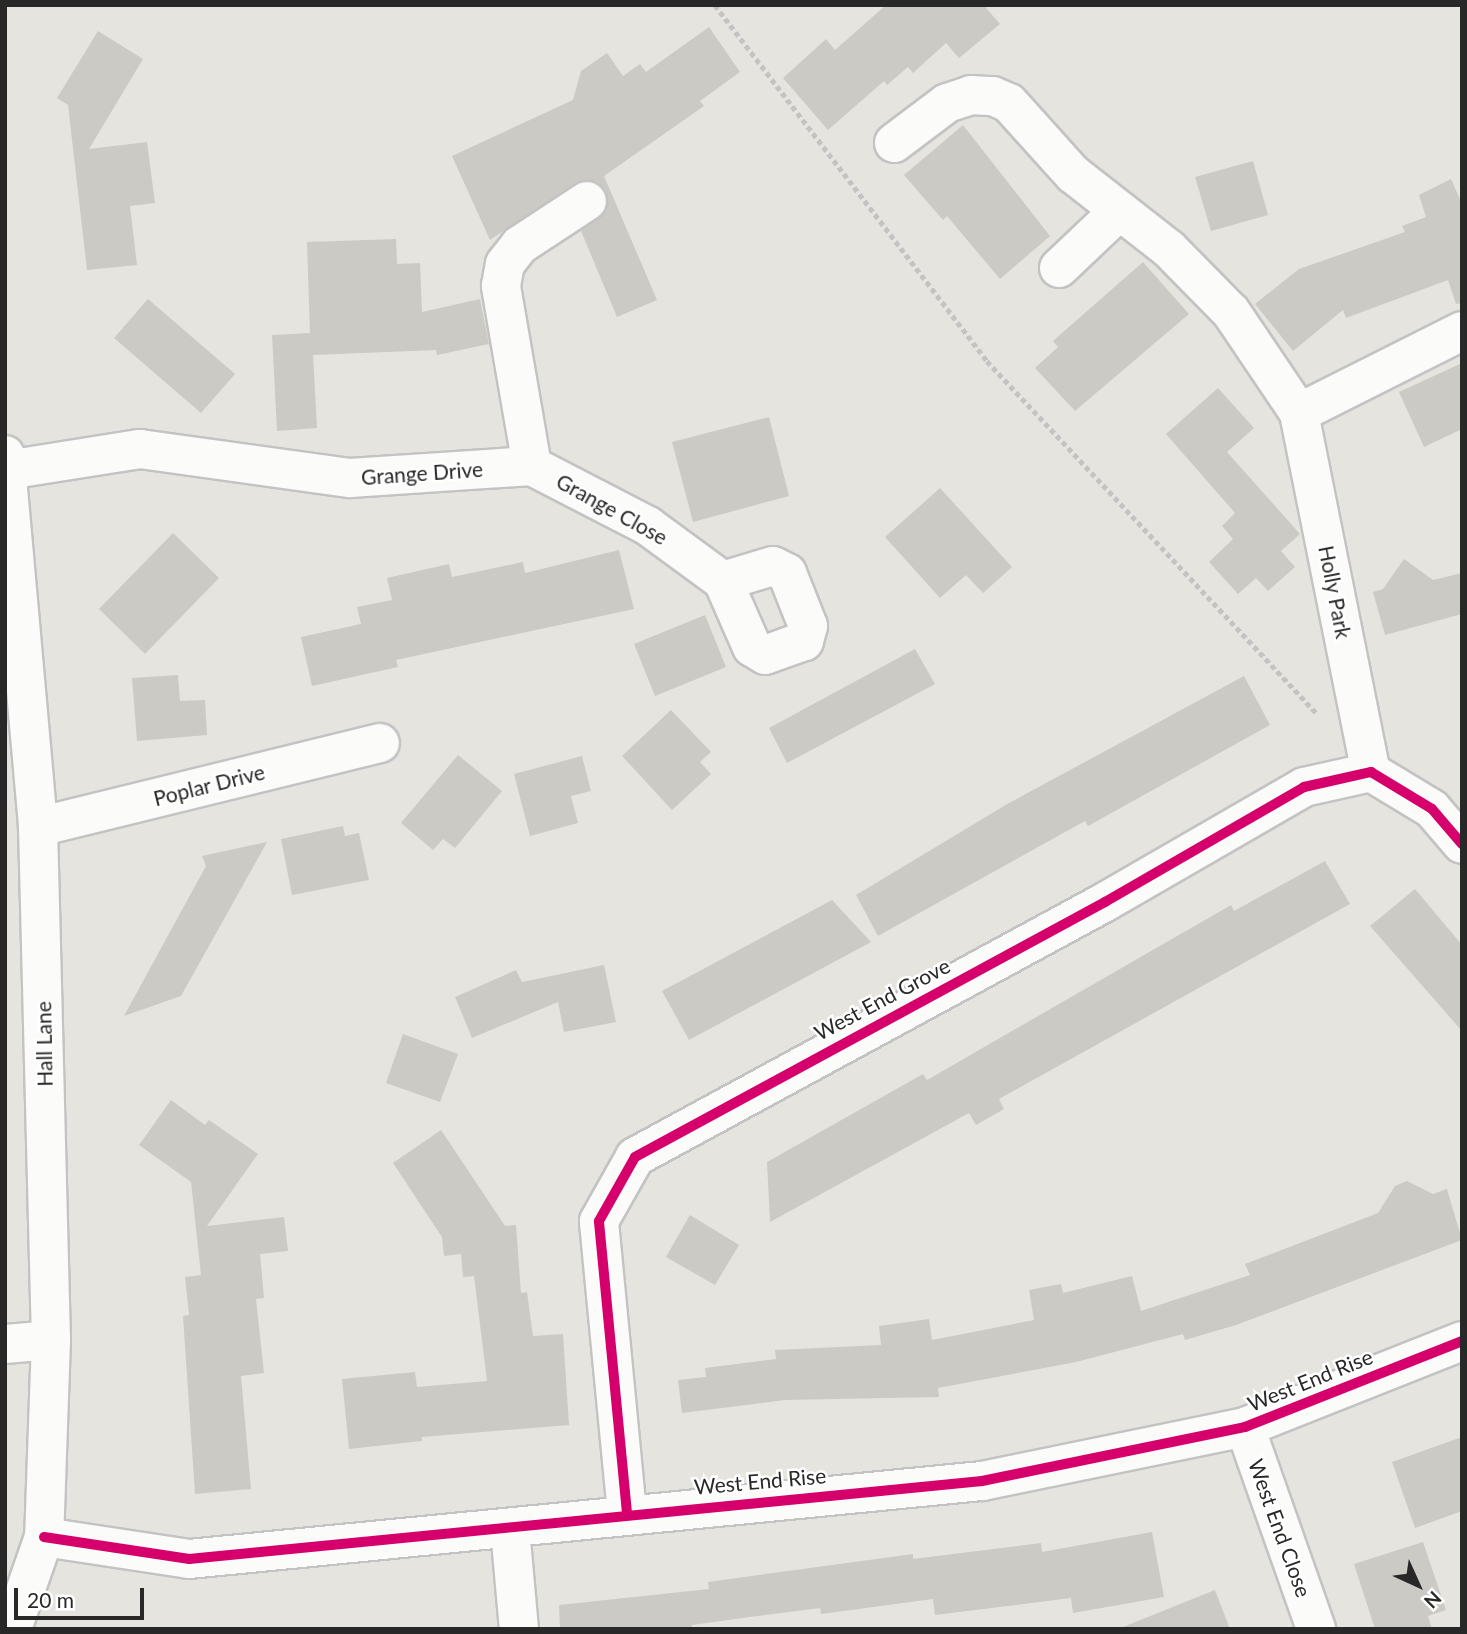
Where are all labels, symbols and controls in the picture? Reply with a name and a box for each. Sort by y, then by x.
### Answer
street label: Grange Drive [360,456,484,490]
street label: Grange Close [552,468,672,550]
street label: Holly Park [1314,543,1356,641]
street label: Poplar Drive [151,759,267,811]
street label: West End Grove [810,953,954,1045]
street label: Hall Lane [31,1001,57,1087]
street label: West End Rise [1244,1343,1376,1417]
street label: West End Close [1243,1455,1317,1601]
street label: West End Rise [693,1463,827,1499]
north arrow [1383,1550,1453,1620]
scale bar [18,1574,147,1618]
text: 20 m [27,1587,74,1612]
text: N [1420,1587,1447,1614]

